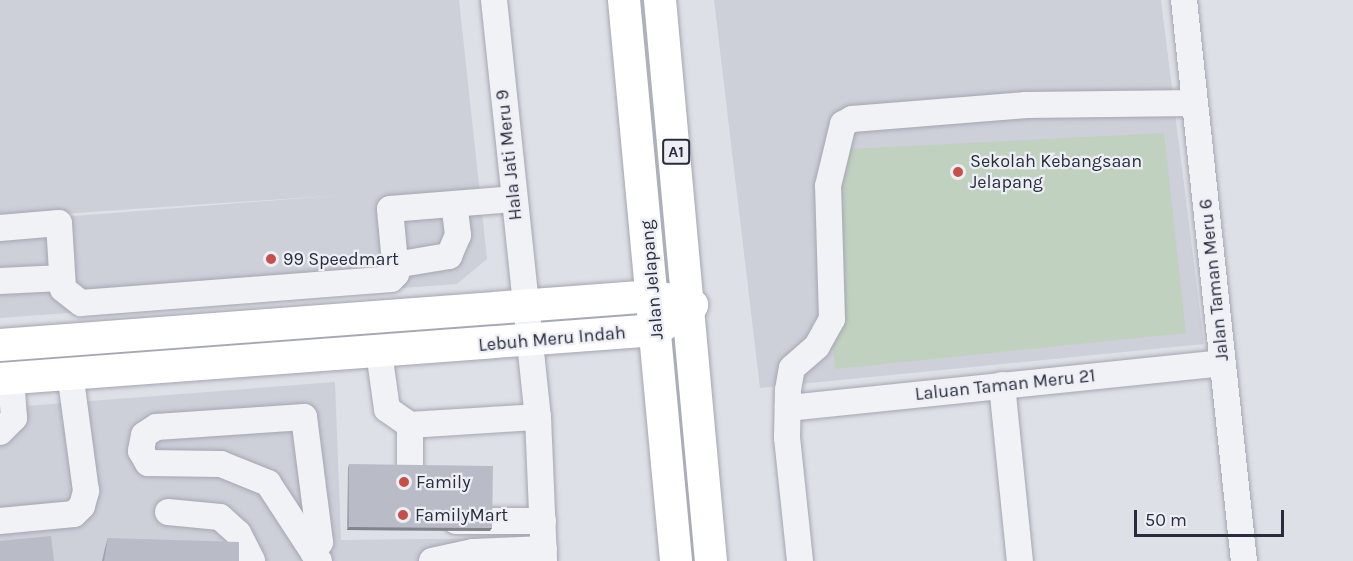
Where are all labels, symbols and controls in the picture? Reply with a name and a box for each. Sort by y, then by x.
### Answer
street label: Hala Jati Meru 9 [491,89,527,221]
road number: A1 [661,139,691,165]
place label: Sekolah Kebangsaan Jelapang [970,151,1142,194]
marker: Sekolah Kebangsaan Jelapang [951,165,965,179]
street label: Jalan Taman Meru 6 [1195,198,1233,362]
street label: Jalan Jelapang [636,219,668,341]
place label: 99 Speedmart [283,248,399,270]
marker: 99 Speedmart [264,252,278,266]
street label: Lebuh Meru Indah [477,322,627,356]
street label: Laluan Taman Meru 21 [914,365,1096,405]
place label: Family [416,471,471,493]
marker: Family [397,475,411,489]
scale bar [1137,498,1287,536]
place label: FamilyMart [415,504,508,526]
marker: FamilyMart [396,508,410,522]
text: 50 m [1145,509,1187,531]

